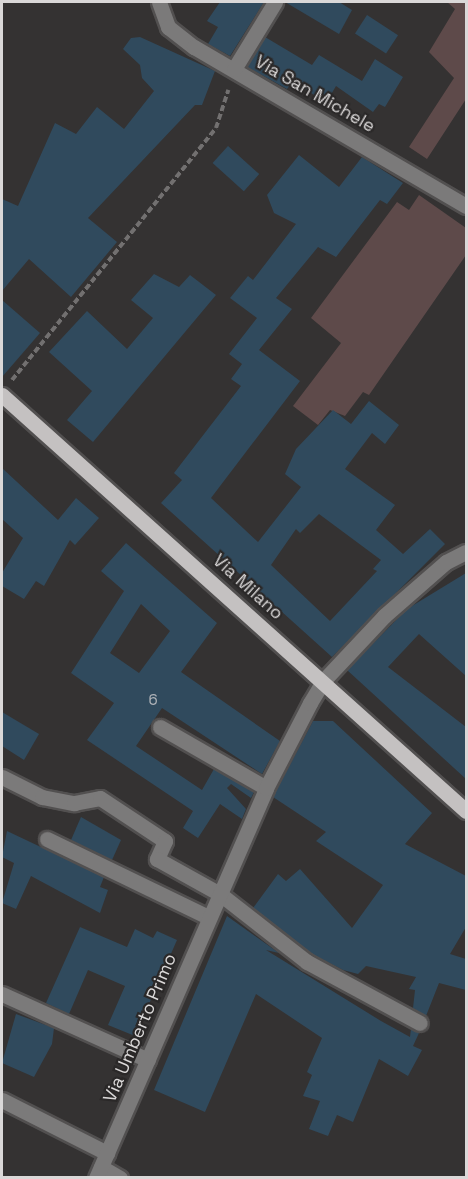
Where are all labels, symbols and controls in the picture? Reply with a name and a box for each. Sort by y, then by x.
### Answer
street label: Via San Michele [251,51,379,137]
street label: Via Milano [208,550,288,624]
house number: 6 [148,691,158,709]
street label: Via Umberto Primo [99,950,181,1106]

